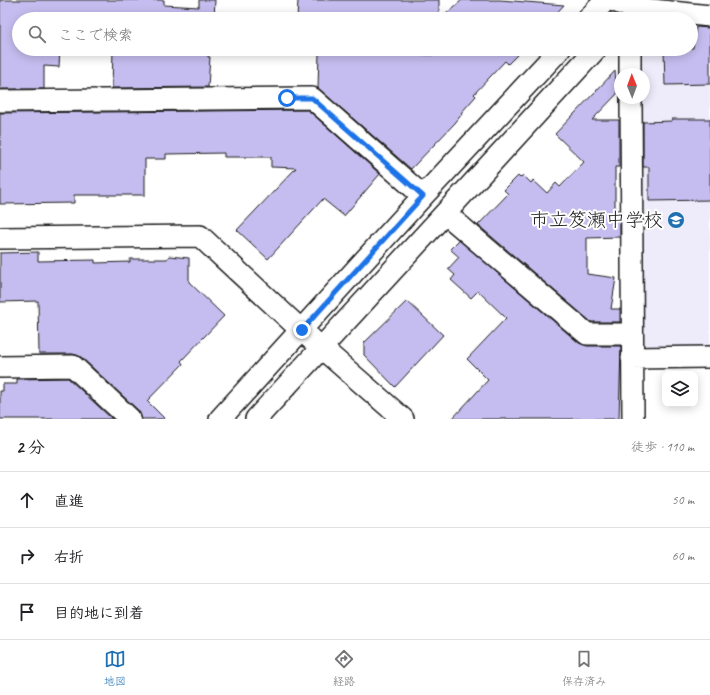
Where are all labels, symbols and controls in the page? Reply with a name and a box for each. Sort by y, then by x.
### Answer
search box [12,12,698,56]
icon: search [26,23,48,45]
text: ここで検索 [58,26,133,45]
north arrow [614,68,650,104]
route start [278,89,296,107]
place label: 市立笈瀬中学校 [530,208,663,232]
school or university icon: 市立笈瀬中学校 [666,210,686,230]
route end [293,321,311,339]
map controls [662,371,698,407]
button: layers [662,371,698,407]
text: 2 分 [16,437,45,458]
text: 徒歩 · 110 m [631,439,694,455]
icon: ahead [16,489,38,511]
text: 直進 [54,492,84,511]
text: 50 m [672,492,694,508]
icon: right [16,545,38,567]
text: 右折 [54,548,84,567]
text: 60 m [672,548,694,564]
icon: arrive [16,601,38,623]
text: 目的地に到着 [54,604,144,623]
tab: 地図 [104,648,126,688]
tab: 経路 [333,648,355,688]
tab: 保存済み [562,648,606,688]

